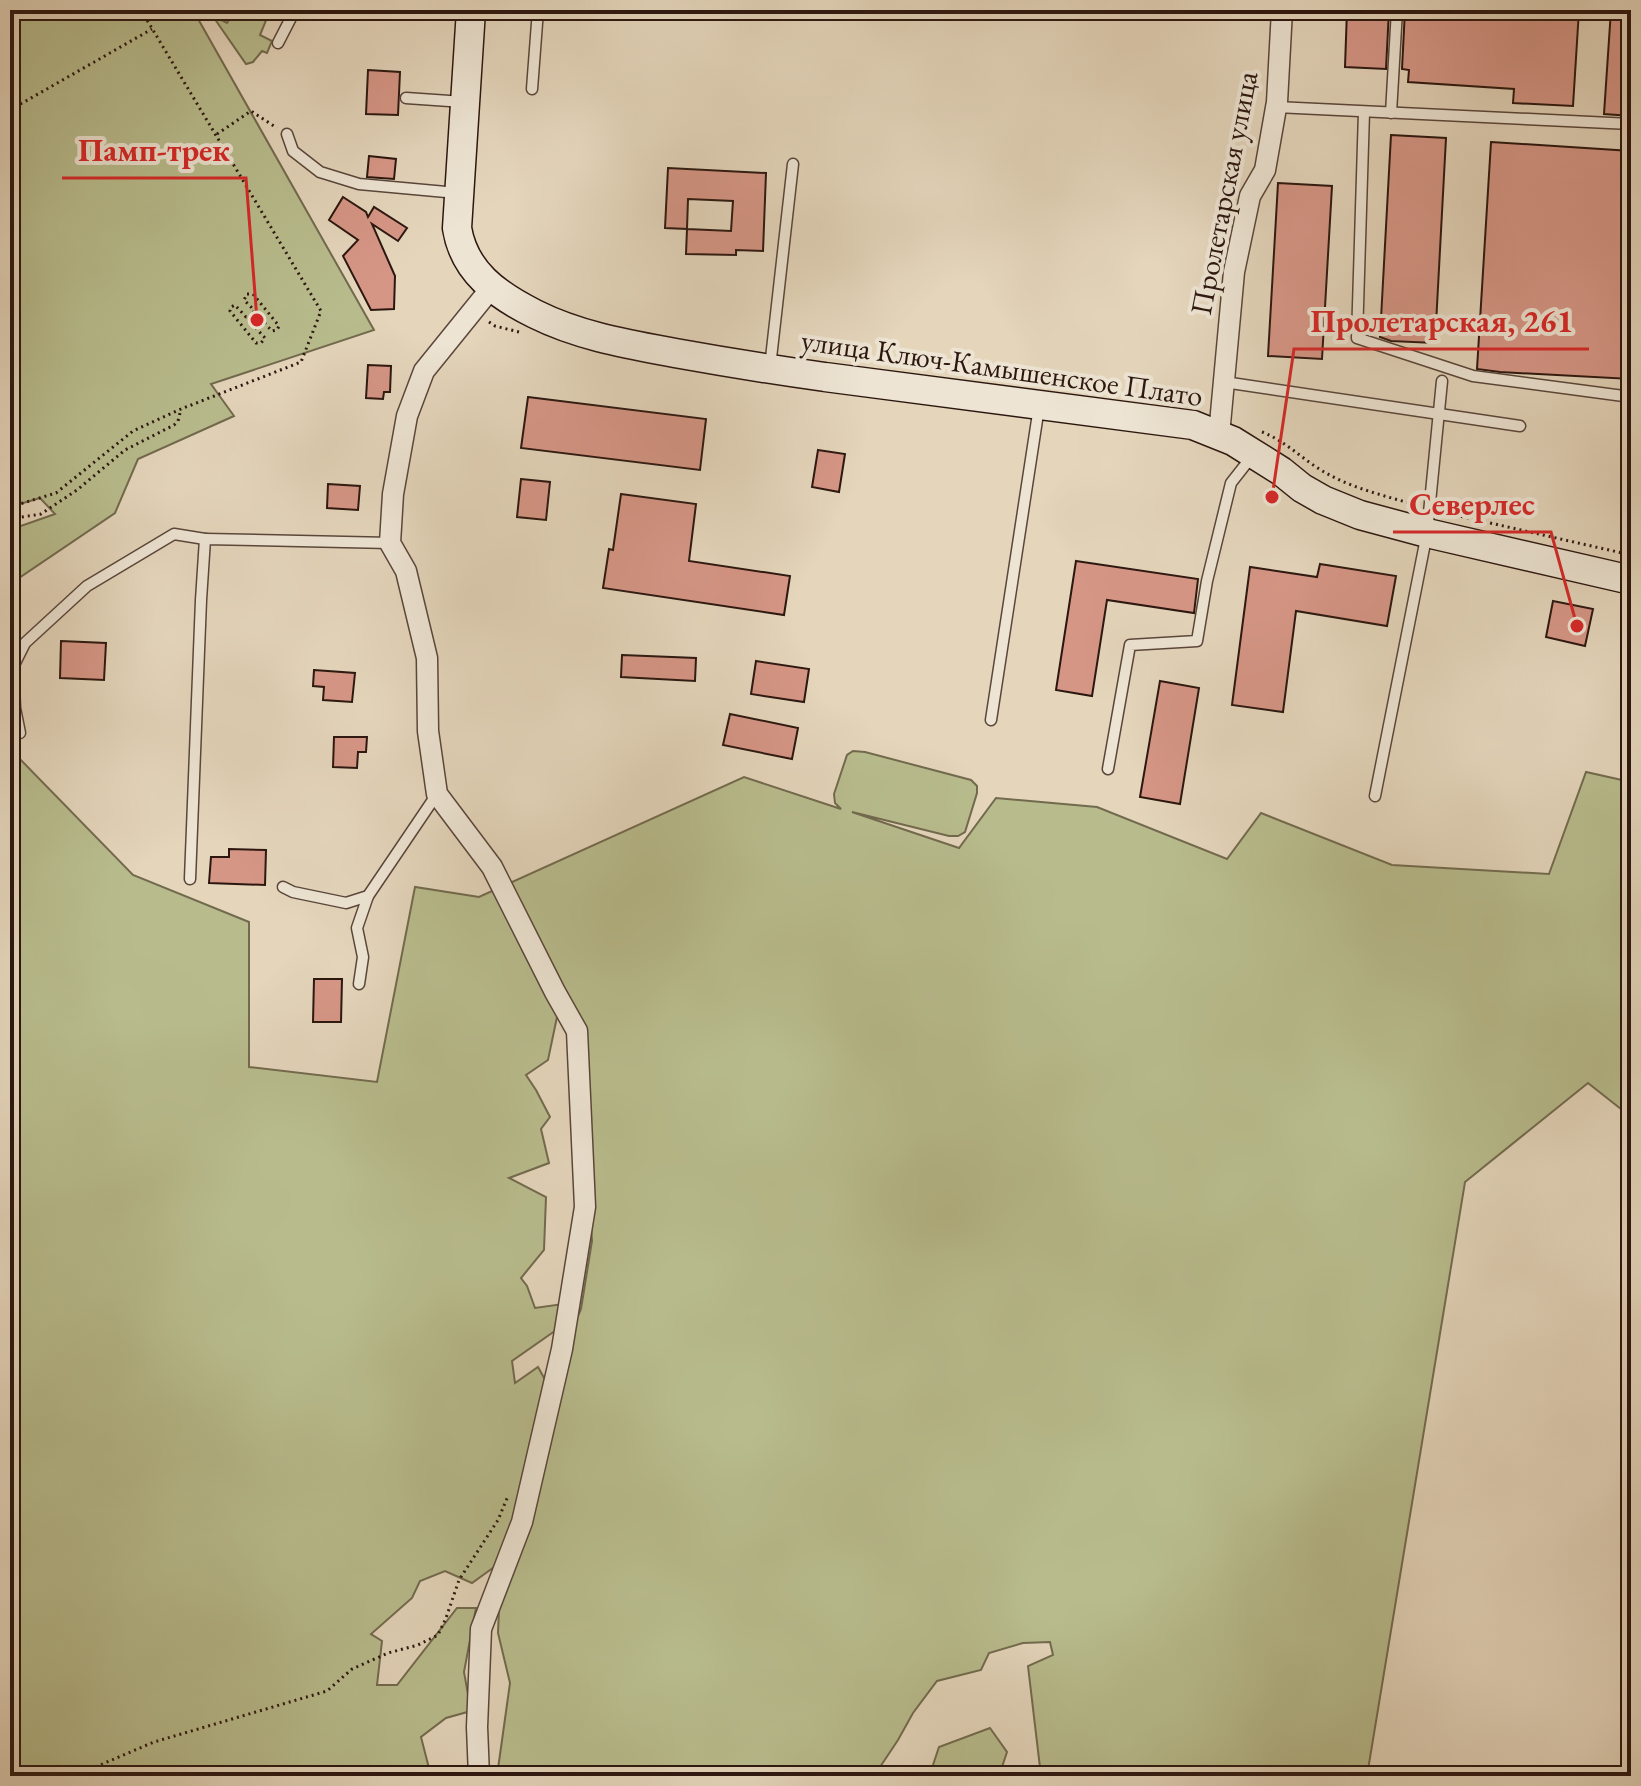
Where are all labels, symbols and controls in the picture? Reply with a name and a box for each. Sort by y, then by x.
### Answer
street label: Пролетарская улица [1181,68,1266,318]
callout: Памп-трек [62,122,246,178]
text: Памп-трек [78,129,230,171]
callout: Пролетарская, 261 [1294,293,1589,349]
text: Пролетарская, 261 [1311,300,1573,342]
street label: улица Ключ-Камышенское Плато [799,320,1205,415]
callout: Северлес [1393,476,1551,532]
text: Северлес [1409,483,1535,525]

